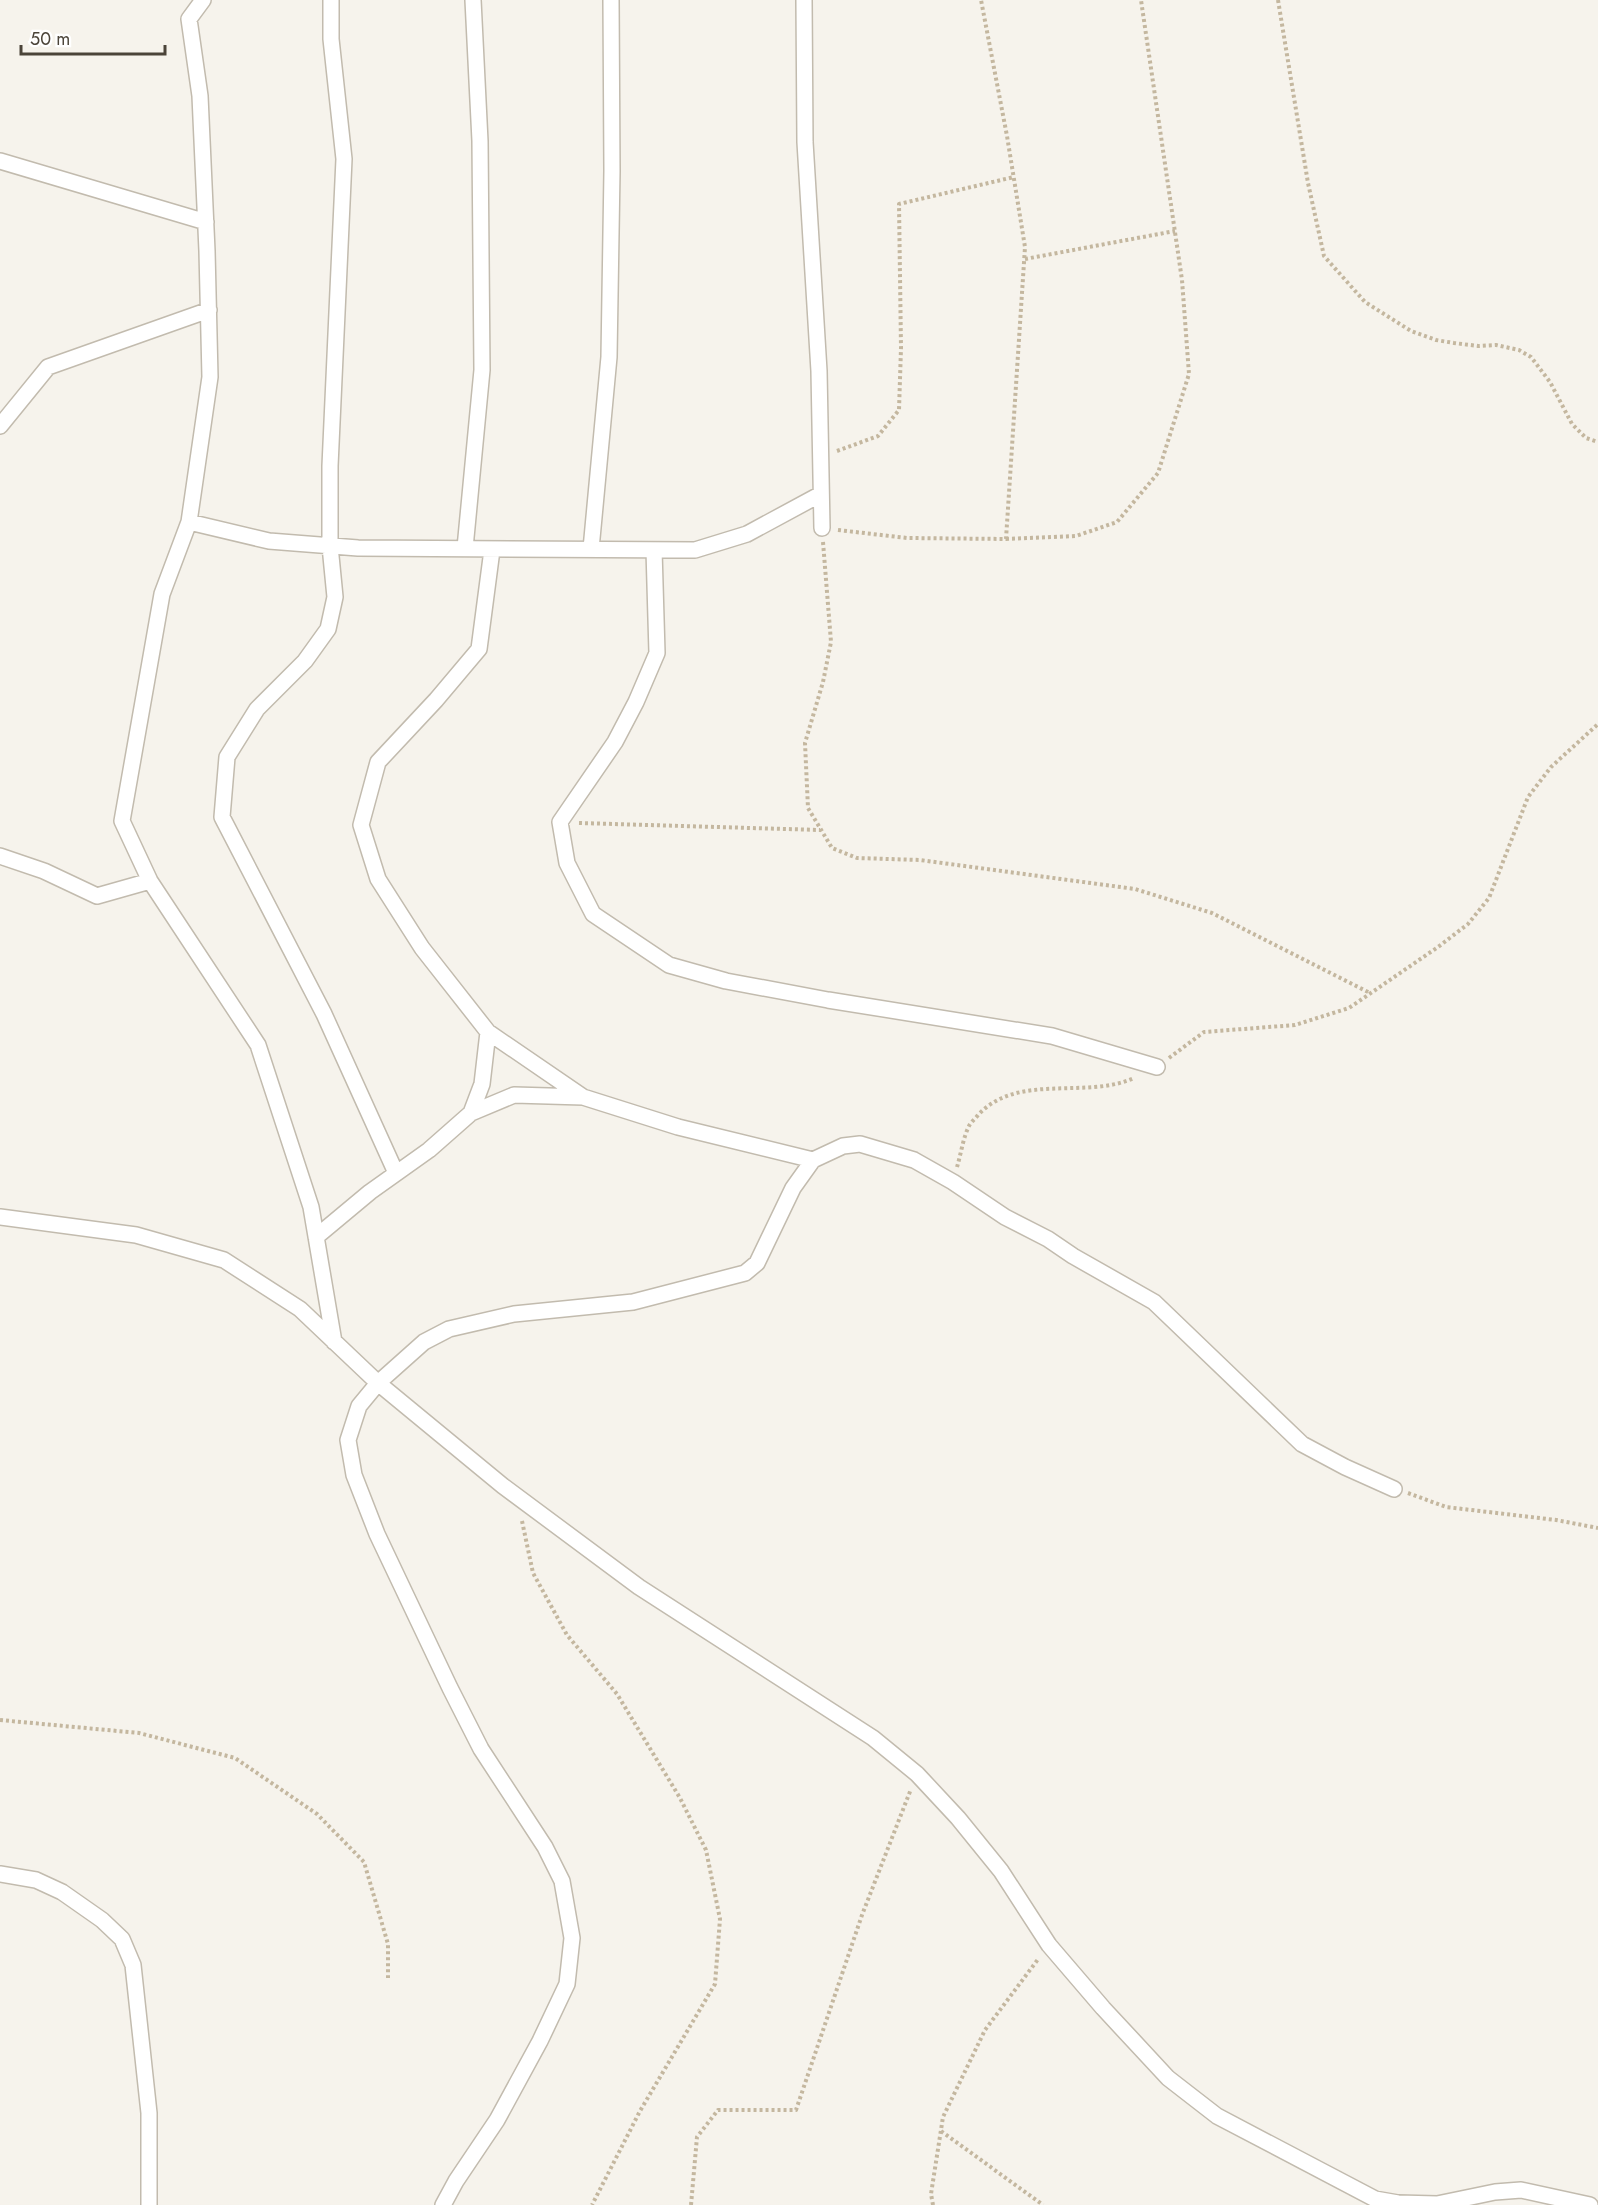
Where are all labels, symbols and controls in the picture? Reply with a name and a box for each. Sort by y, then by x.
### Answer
scale bar [21,18,165,56]
text: 50 m [30,26,70,52]

